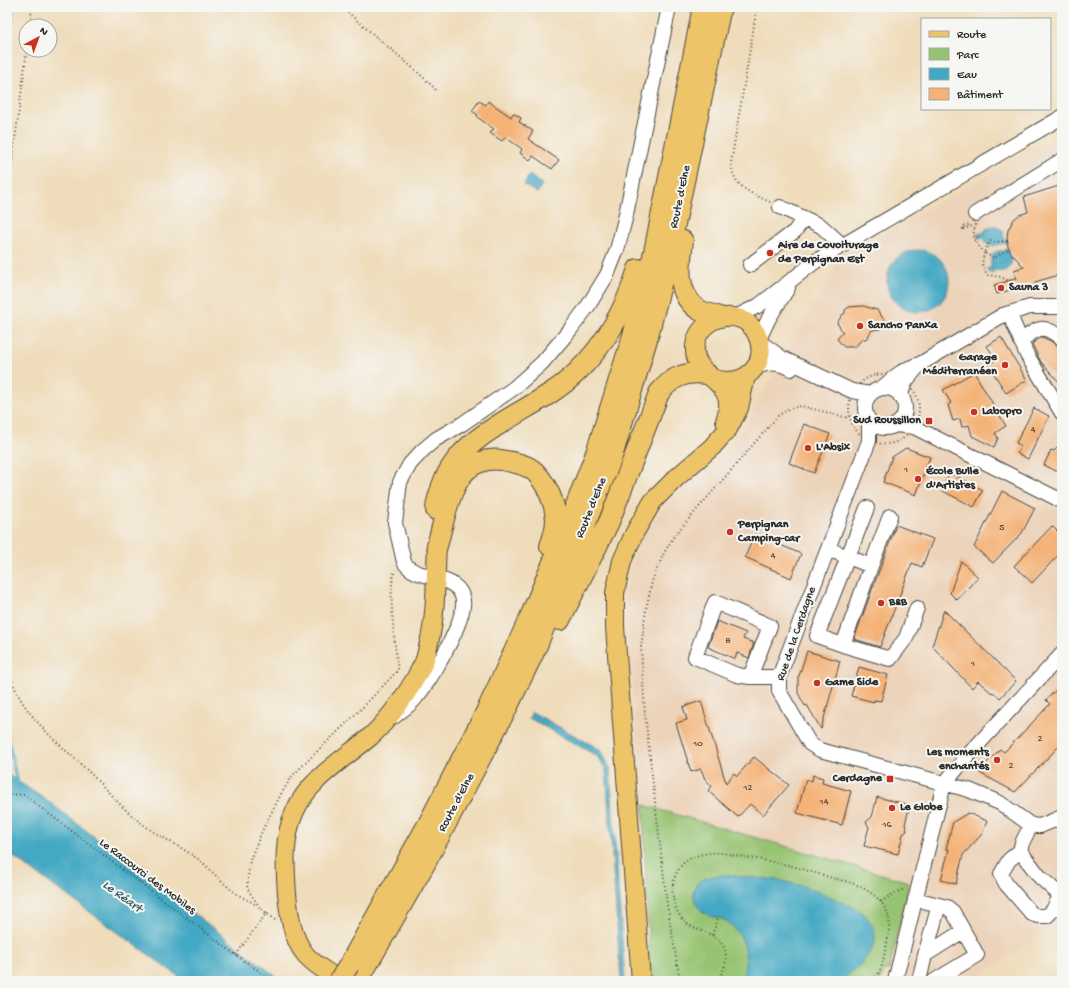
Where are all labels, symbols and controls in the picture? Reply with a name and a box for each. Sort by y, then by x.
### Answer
north arrow [18,18,58,58]
legend [921,18,1051,110]
text: N [37,25,50,39]
text: Route [957,29,987,43]
text: Parc [956,49,980,63]
text: Eau [957,69,977,83]
text: Bâtiment [956,89,1004,103]
street label: Route d'Elne [667,163,695,230]
place label: Aire de Covoiturage de Perpignan Est [777,239,879,267]
marker: Aire de Covoiturage de Perpignan Est [765,248,775,258]
place label: Sauna 3 [1009,281,1048,295]
marker: Sauna 3 [996,283,1006,293]
place label: Sancho Panxa [868,319,939,333]
marker: Sancho Panxa [855,321,865,331]
place label: Garage Méditerranéen [923,351,998,379]
marker: Garage Méditerranéen [1000,360,1010,370]
place label: Labopro [982,405,1023,419]
marker: Labopro [969,407,979,417]
place label: Sud Roussillon [853,414,921,428]
marker: Sud Roussillon [924,416,934,426]
house number: 4 [1031,424,1036,436]
place label: L'Absix [816,441,851,455]
marker: L'Absix [803,443,813,453]
house number: 1 [903,464,908,476]
place label: École Bulle d'Artistes [925,465,980,493]
marker: École Bulle d'Artistes [913,474,923,484]
street label: Route d'Elne [573,475,611,540]
place label: Perpignan Camping-car [737,518,801,546]
house number: 5 [999,522,1005,534]
marker: Perpignan Camping-car [725,527,735,537]
house number: 4 [771,550,776,562]
street label: Rue de la Cerdagne [774,584,820,683]
place label: B&B [888,596,908,610]
marker: B&B [876,598,886,608]
house number: 8 [725,635,731,647]
house number: 1 [970,658,975,670]
place label: Game Side [825,676,879,690]
marker: Game Side [812,678,822,688]
house number: 2 [1038,733,1043,745]
house number: 10 [692,738,703,750]
place label: Les moments enchantés [927,746,990,774]
marker: Les moments enchantés [992,755,1002,765]
house number: 2 [1009,760,1014,772]
street label: Route d'Elne [436,771,479,835]
place label: Cerdagne [832,772,883,786]
marker: Cerdagne [885,774,895,784]
house number: 12 [743,782,753,794]
house number: 14 [819,796,829,808]
place label: Le Globe [900,801,943,815]
marker: Le Globe [887,803,897,813]
house number: 16 [881,819,892,831]
street label: Le Raccourci des Mobiles [96,836,199,918]
water label: Le Réart [99,878,147,918]

